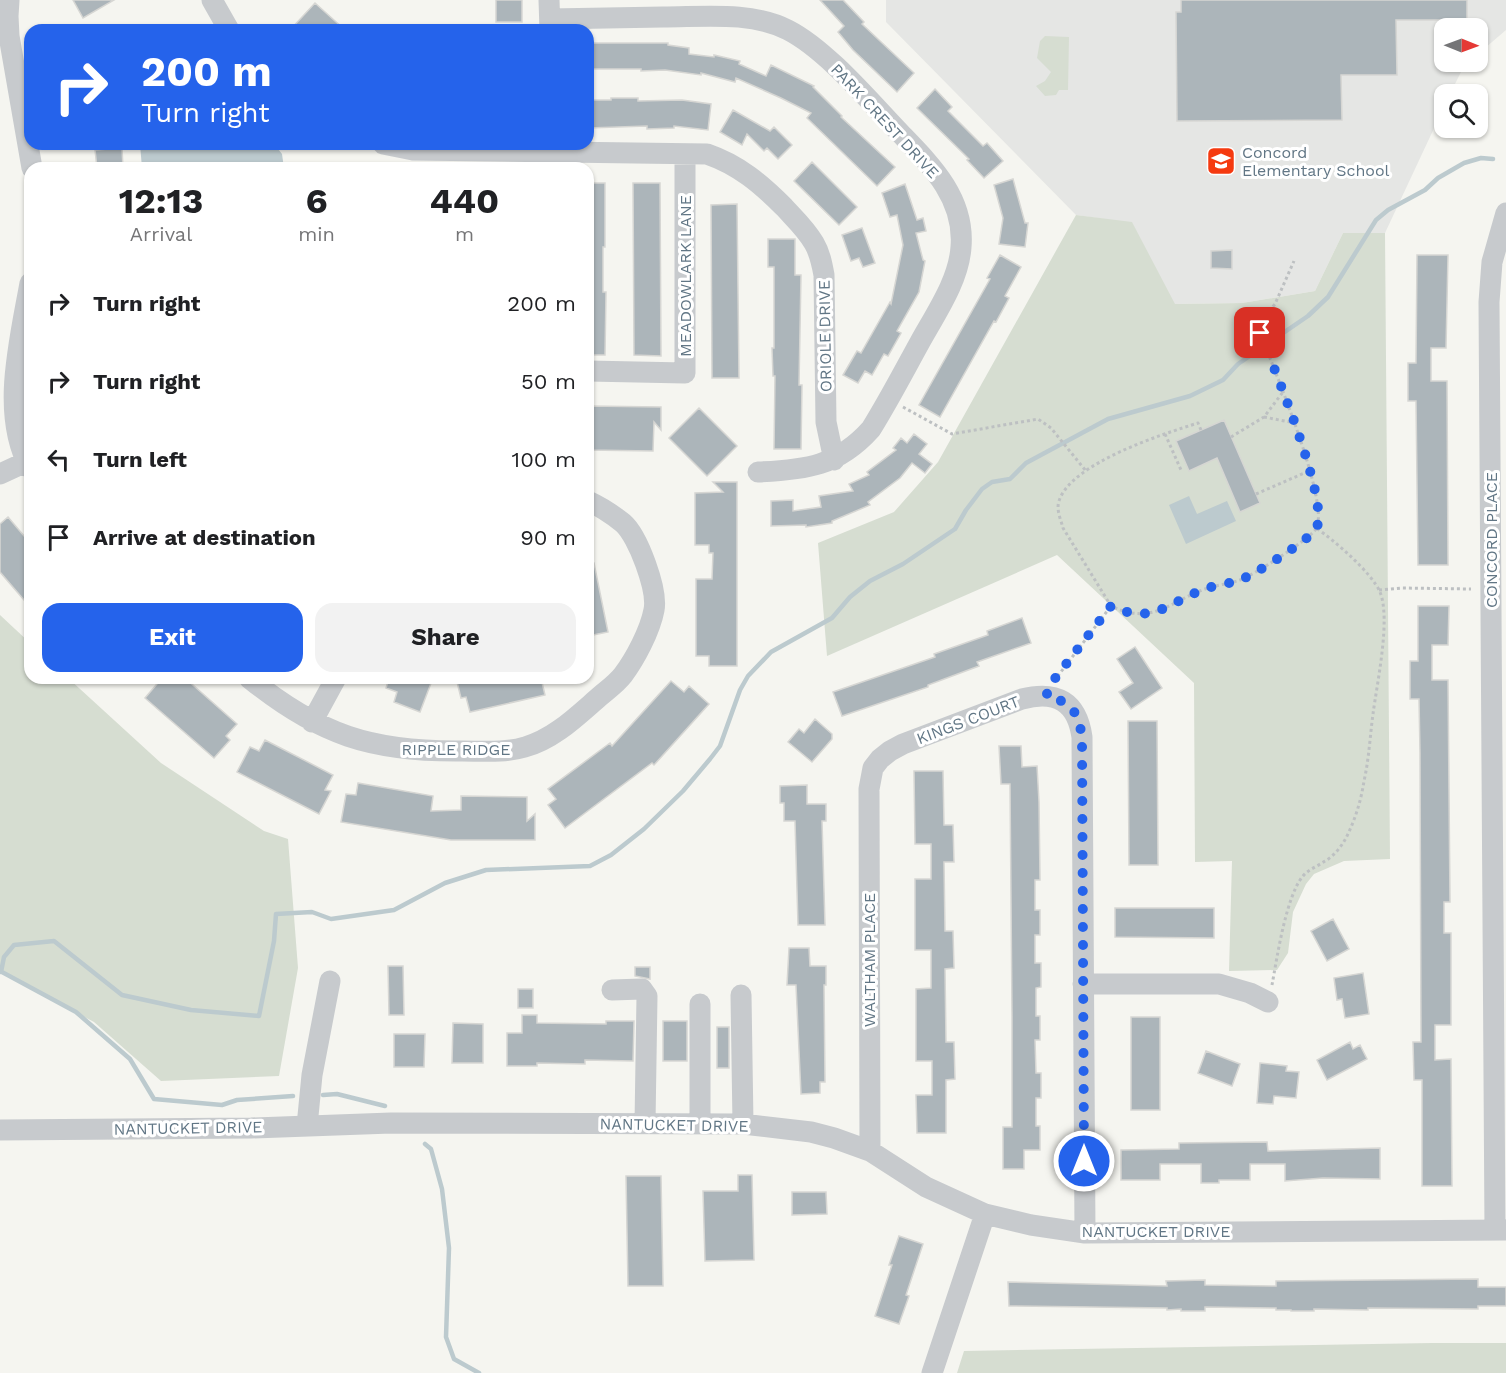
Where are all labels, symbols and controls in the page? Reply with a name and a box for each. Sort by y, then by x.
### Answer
north arrow [1434,18,1488,72]
map controls [1434,18,1488,138]
text: 200 m [141,47,272,96]
icon: right [42,48,120,126]
street label: PARK CREST DRIVE [827,60,943,182]
button: search [1434,84,1488,138]
text: Turn right [141,97,270,129]
place label: Concord Elementary School [1242,143,1390,180]
school or university icon: Concord Elementary School [1205,145,1237,177]
text: 12:13 [119,180,203,222]
text: 6 [305,180,328,222]
text: 440 [430,180,499,222]
street label: MEADOWLARK LANE [676,195,695,357]
text: Arrival [130,222,192,246]
text: min [298,222,335,246]
text: m [455,222,474,246]
street label: ORIOLE DRIVE [815,280,835,392]
icon: right [42,287,75,320]
text: Turn right [93,291,200,316]
text: 200 m [507,291,576,316]
pin [1234,307,1285,358]
icon: arrive [1243,316,1276,349]
icon: right [42,365,75,398]
text: Turn right [93,369,200,394]
text: 50 m [521,369,576,394]
icon: left [42,443,75,476]
text: Turn left [93,447,187,472]
text: 100 m [512,447,576,472]
street label: CONCORD PLACE [1482,472,1501,608]
icon: arrive [42,521,75,554]
text: Arrive at destination [93,525,316,550]
text: 90 m [520,525,576,550]
button: Exit [42,603,303,672]
button: Share [315,603,576,672]
street label: KINGS COURT [914,692,1022,748]
street label: RIPPLE RIDGE [402,740,510,759]
street label: WALTHAM PLACE [860,893,879,1027]
street label: NANTUCKET DRIVE [599,1114,749,1136]
street label: NANTUCKET DRIVE [113,1117,263,1139]
position arrow [1052,1129,1116,1193]
street label: NANTUCKET DRIVE [1082,1222,1230,1241]

